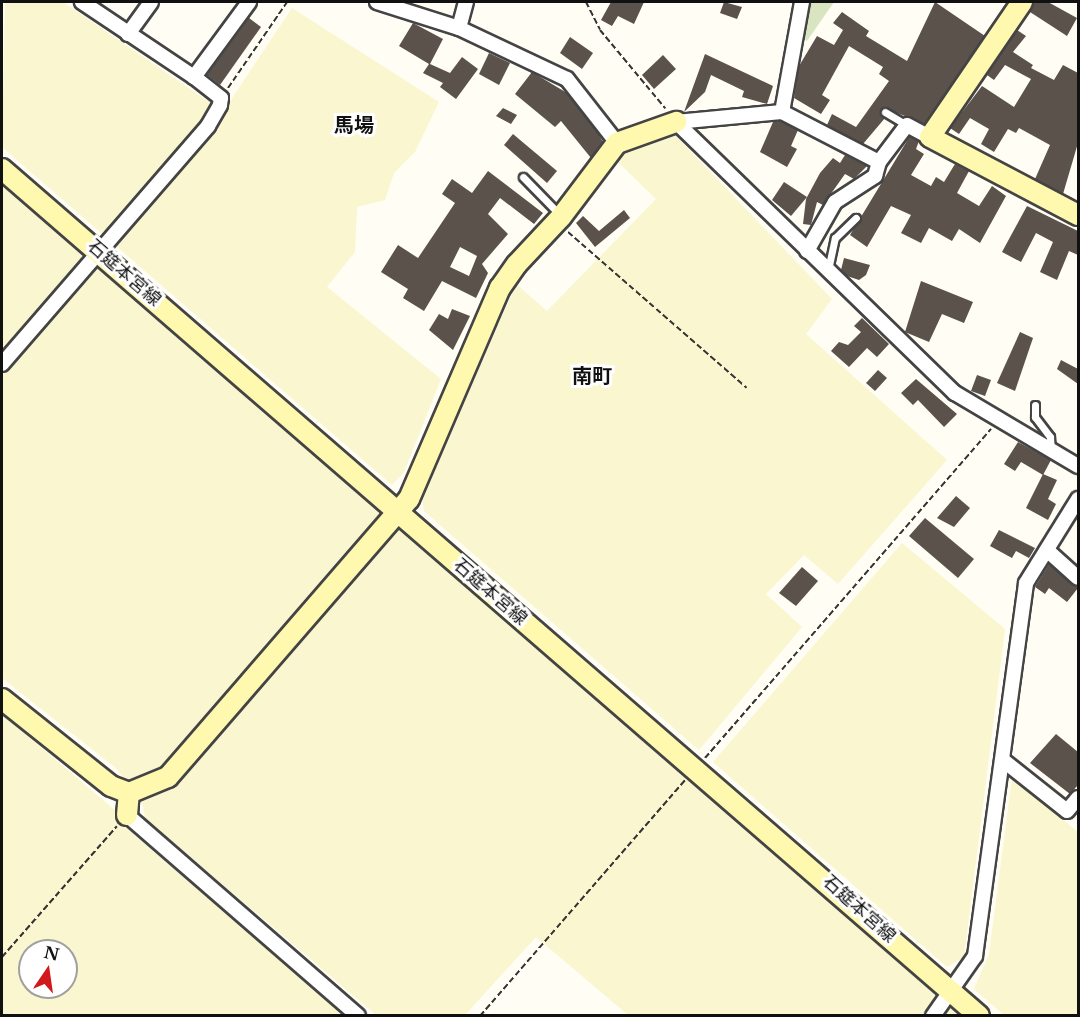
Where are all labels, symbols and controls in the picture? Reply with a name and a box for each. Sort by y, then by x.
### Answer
district label: 馬場 [334,113,374,137]
street label: 石筵本宮線 [83,235,165,311]
district label: 南町 [572,364,612,388]
street label: 石筵本宮線 [449,554,531,630]
street label: 石筵本宮線 [818,871,900,947]
north arrow [18,939,78,999]
text: N [42,942,61,965]

